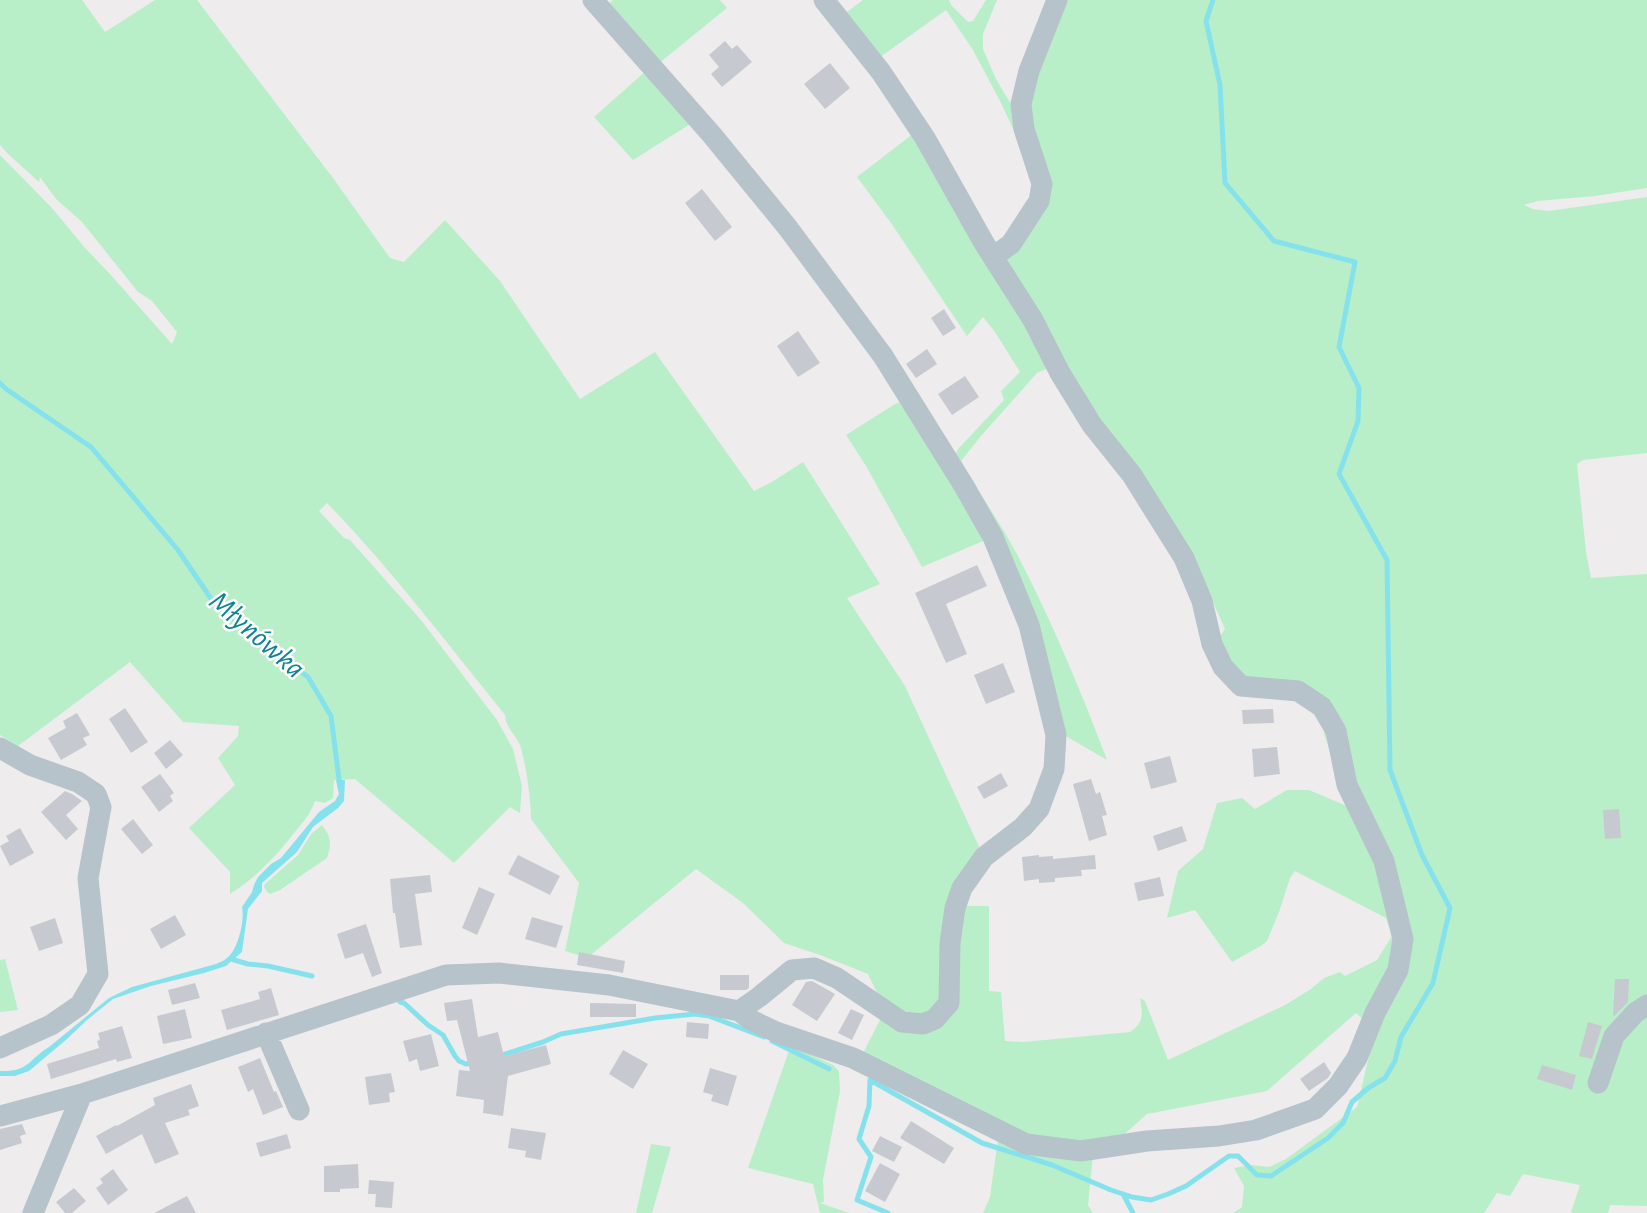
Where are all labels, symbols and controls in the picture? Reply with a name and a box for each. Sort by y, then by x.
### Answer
water label: Młynówka [204,586,310,684]

